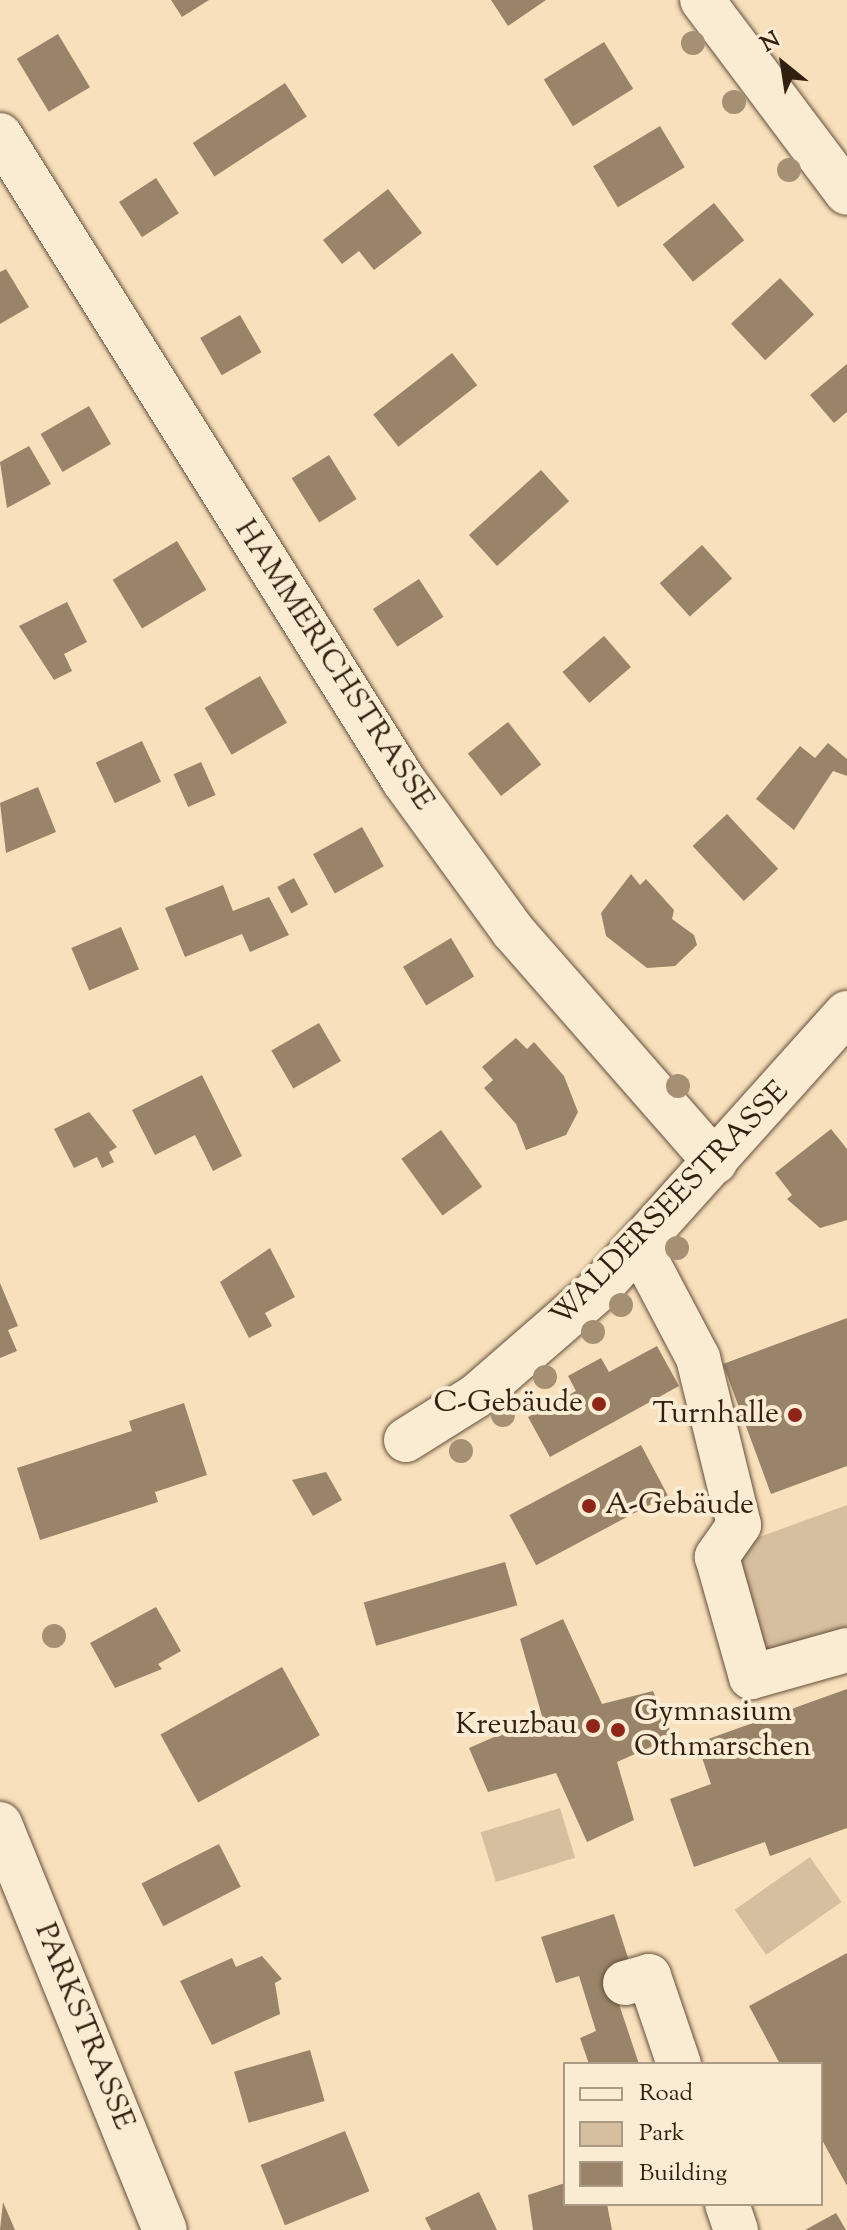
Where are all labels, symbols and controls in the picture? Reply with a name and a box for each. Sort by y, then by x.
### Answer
north arrow [743,24,823,104]
text: N [755,25,787,61]
street label: HAMMERICHSTRASSE [226,514,440,818]
street label: WALDERSEESTRASSE [545,1075,797,1335]
place label: C-Gebäude [434,1386,583,1422]
marker: C-Gebäude [590,1395,608,1413]
place label: Turnhalle [652,1397,779,1433]
marker: Turnhalle [786,1406,804,1424]
place label: A-Gebäude [605,1488,754,1524]
marker: A-Gebäude [580,1497,598,1515]
place label: Gymnasium Othmarschen [634,1695,811,1766]
place label: Kreuzbau [455,1708,577,1744]
marker: Kreuzbau [584,1717,602,1735]
marker: Gymnasium Othmarschen [609,1721,627,1739]
street label: PARKSTRASSE [25,1918,141,2136]
legend [563,2062,823,2206]
text: Road [639,2077,693,2111]
text: Park [639,2117,685,2151]
text: Building [639,2157,727,2191]

